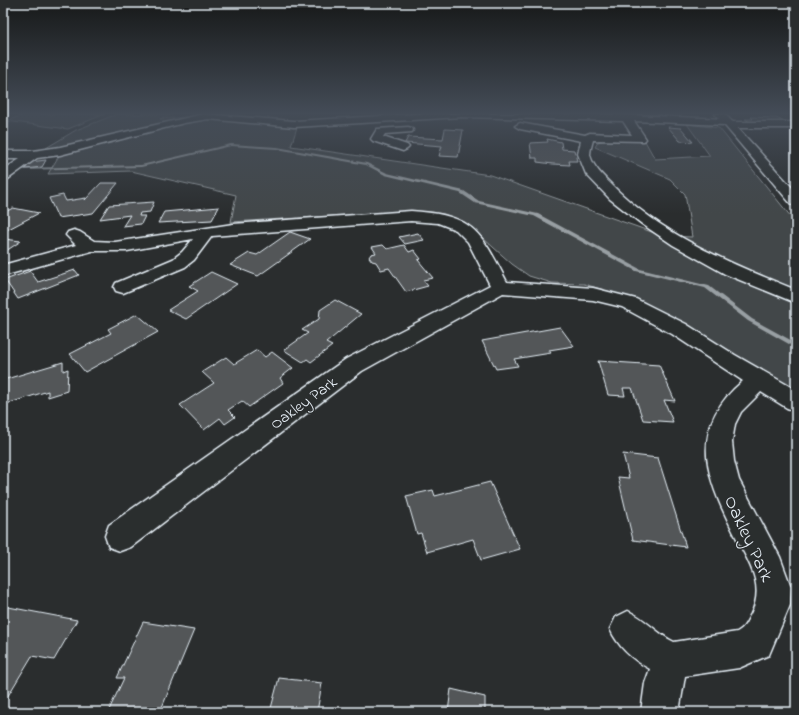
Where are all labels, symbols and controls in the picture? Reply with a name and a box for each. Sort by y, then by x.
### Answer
street label: Oakley Park [266,370,344,436]
street label: Oakley Park [715,491,780,588]

